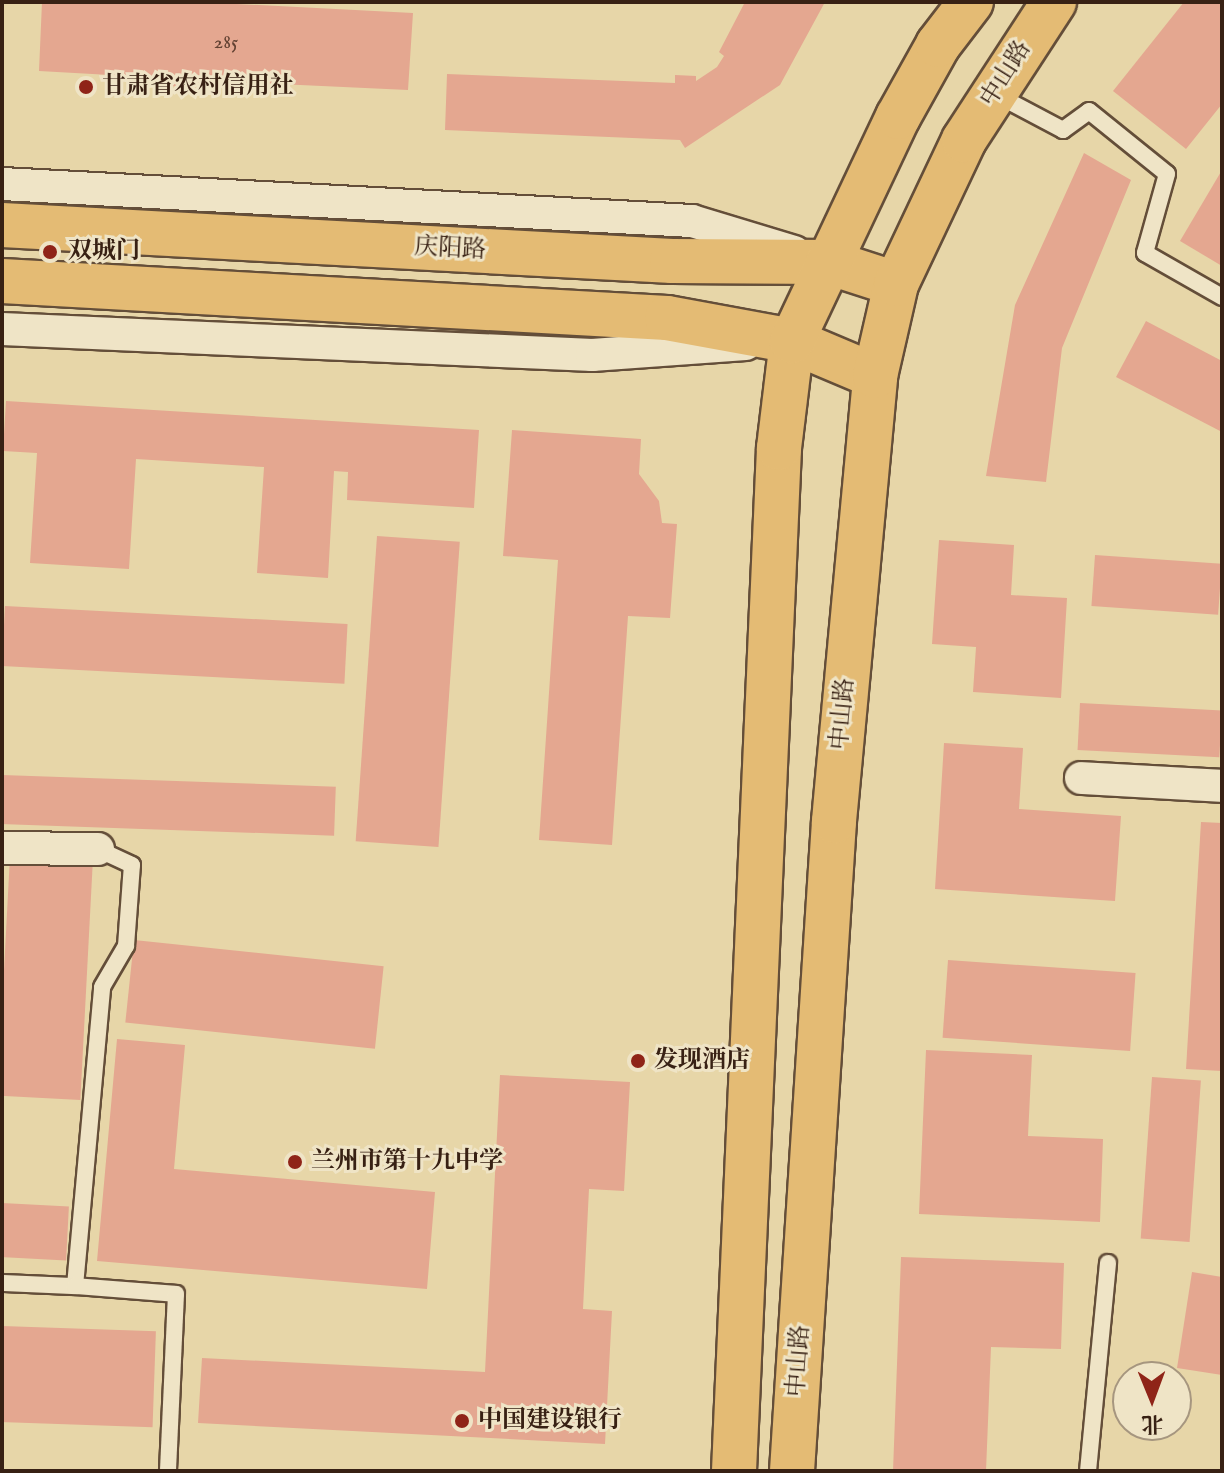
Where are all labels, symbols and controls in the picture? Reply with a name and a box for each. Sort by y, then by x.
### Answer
house number: 285 [214,30,238,54]
street label: 中山路 [975,36,1037,112]
place label: 甘肃省农村信用社 [102,73,294,101]
marker: 甘肃省农村信用社 [77,78,95,96]
street label: 庆阳路 [413,233,487,265]
place label: 双城门 [68,238,140,266]
marker: 双城门 [39,241,61,263]
street label: 中山路 [826,677,860,751]
place label: 发现酒店 [654,1047,750,1075]
marker: 发现酒店 [629,1052,647,1070]
place label: 兰州市第十九中学 [311,1148,503,1176]
marker: 兰州市第十九中学 [286,1153,304,1171]
street label: 中山路 [782,1324,816,1398]
north arrow [1112,1361,1192,1441]
place label: 中国建设银行 [478,1407,622,1435]
text: 北 [1141,1409,1164,1437]
marker: 中国建设银行 [453,1412,471,1430]

